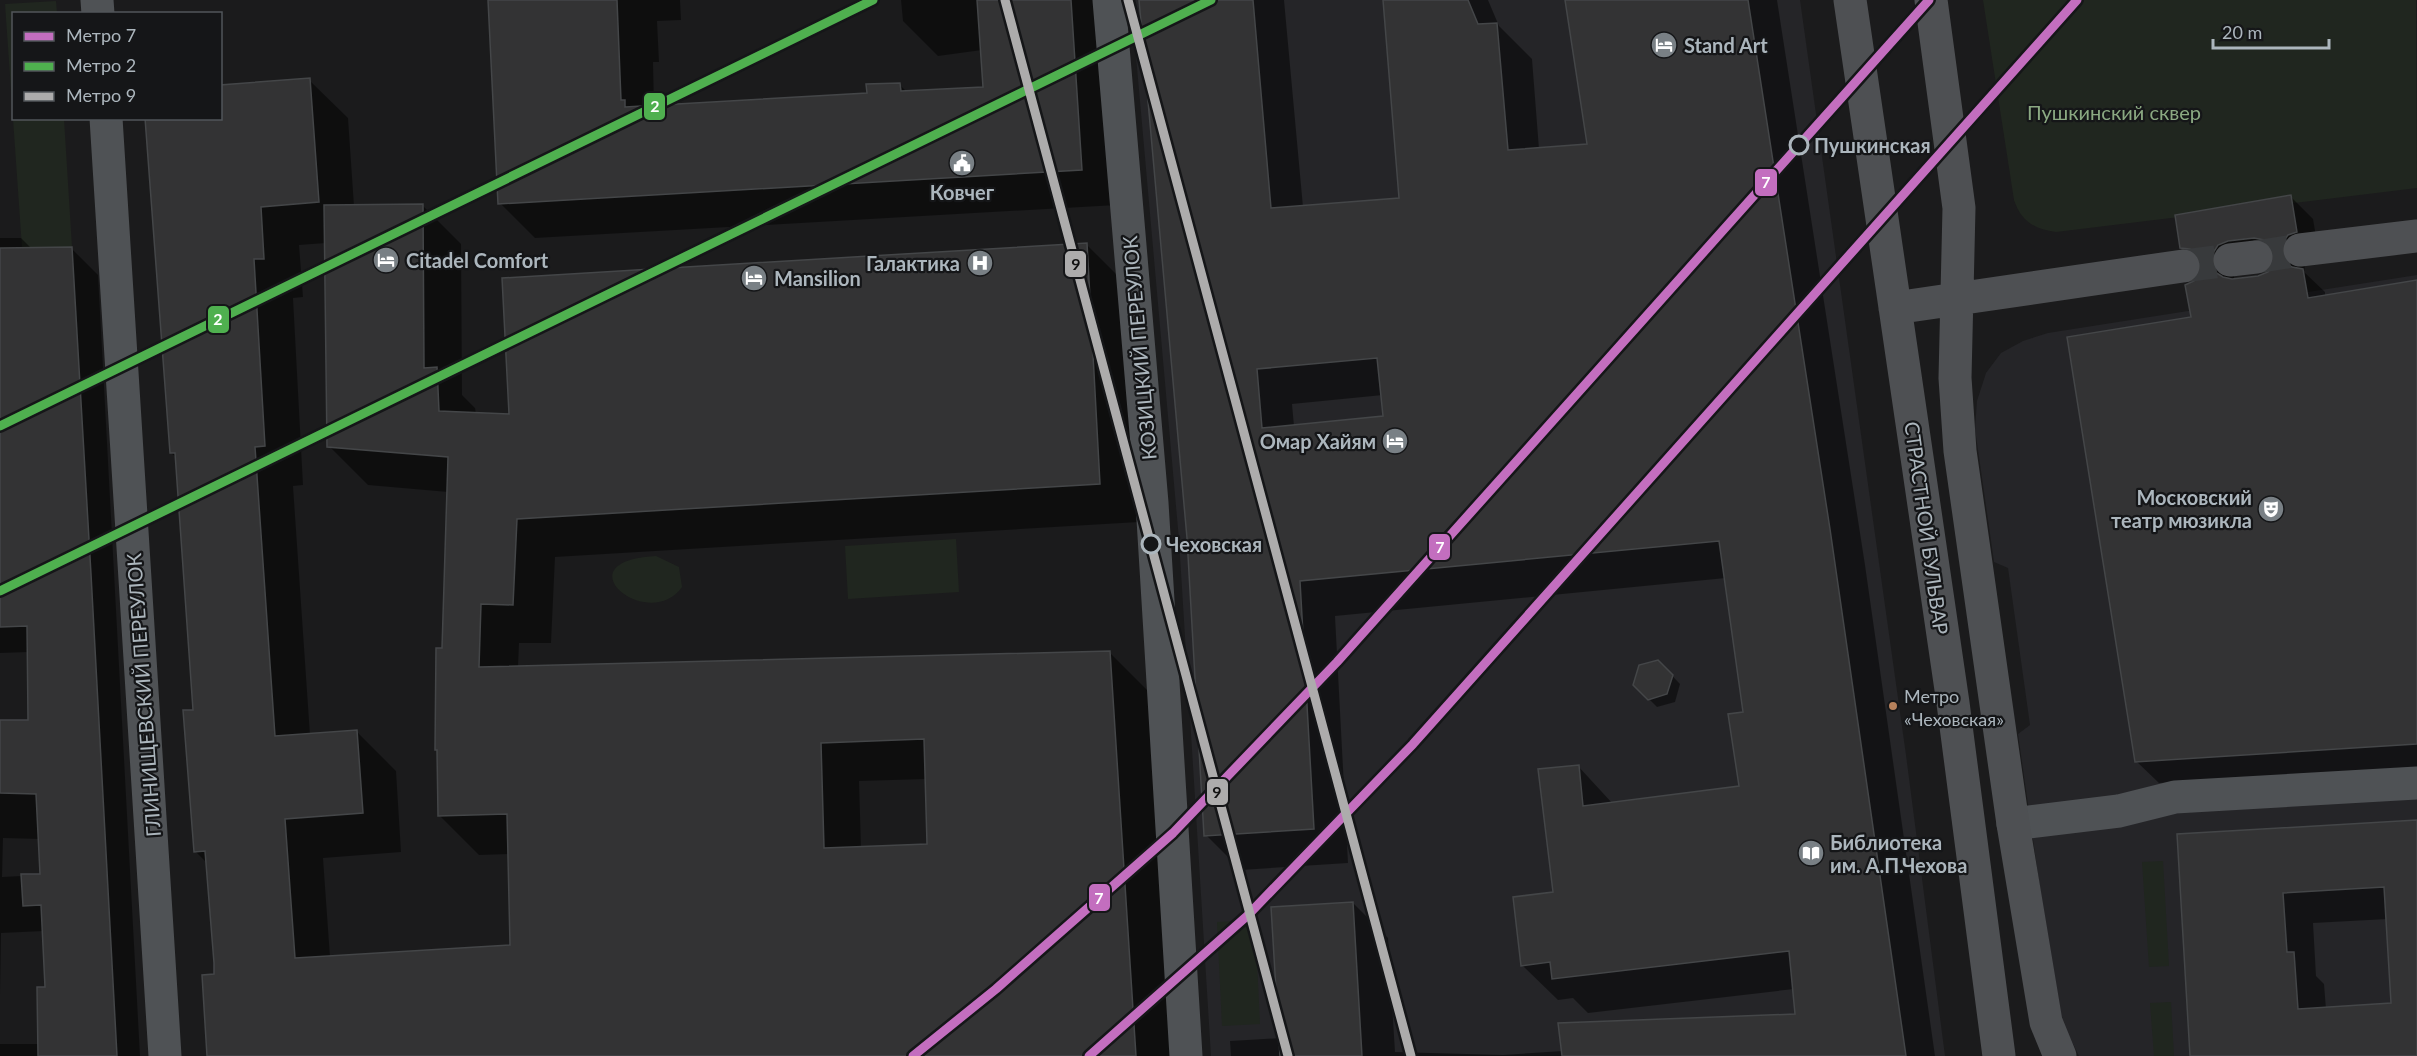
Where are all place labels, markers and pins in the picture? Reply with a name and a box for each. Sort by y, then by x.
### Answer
hotel icon: Stand Art [1649,30,1679,60]
place label: Stand Art [1684,33,1768,57]
place label: Пушкинская [1814,133,1931,157]
marker: Пушкинская [1789,135,1809,155]
public building icon: Ковчег [947,148,977,178]
place label: Ковчег [930,180,995,204]
hotel icon: Citadel Comfort [371,245,401,275]
place label: Citadel Comfort [406,248,549,272]
hospital icon: Галактика [965,248,995,278]
place label: Галактика [866,251,960,275]
hotel icon: Mansilion [739,263,769,293]
place label: Mansilion [774,266,861,290]
hotel icon: Омар Хайям [1380,426,1410,456]
place label: Омар Хайям [1260,429,1376,453]
place label: Московский театр мюзикла [2111,485,2252,532]
theatre icon: Московский театр мюзикла [2256,494,2286,524]
place label: Чеховская [1166,532,1262,556]
marker: Чеховская [1141,534,1161,554]
place label: Метро «Чеховская» [1904,685,2004,730]
marker: Метро «Чеховская» [1887,700,1899,712]
place label: Библиотека им. А.П.Чехова [1830,830,1967,877]
library icon: Библиотека им. А.П.Чехова [1796,838,1826,868]

